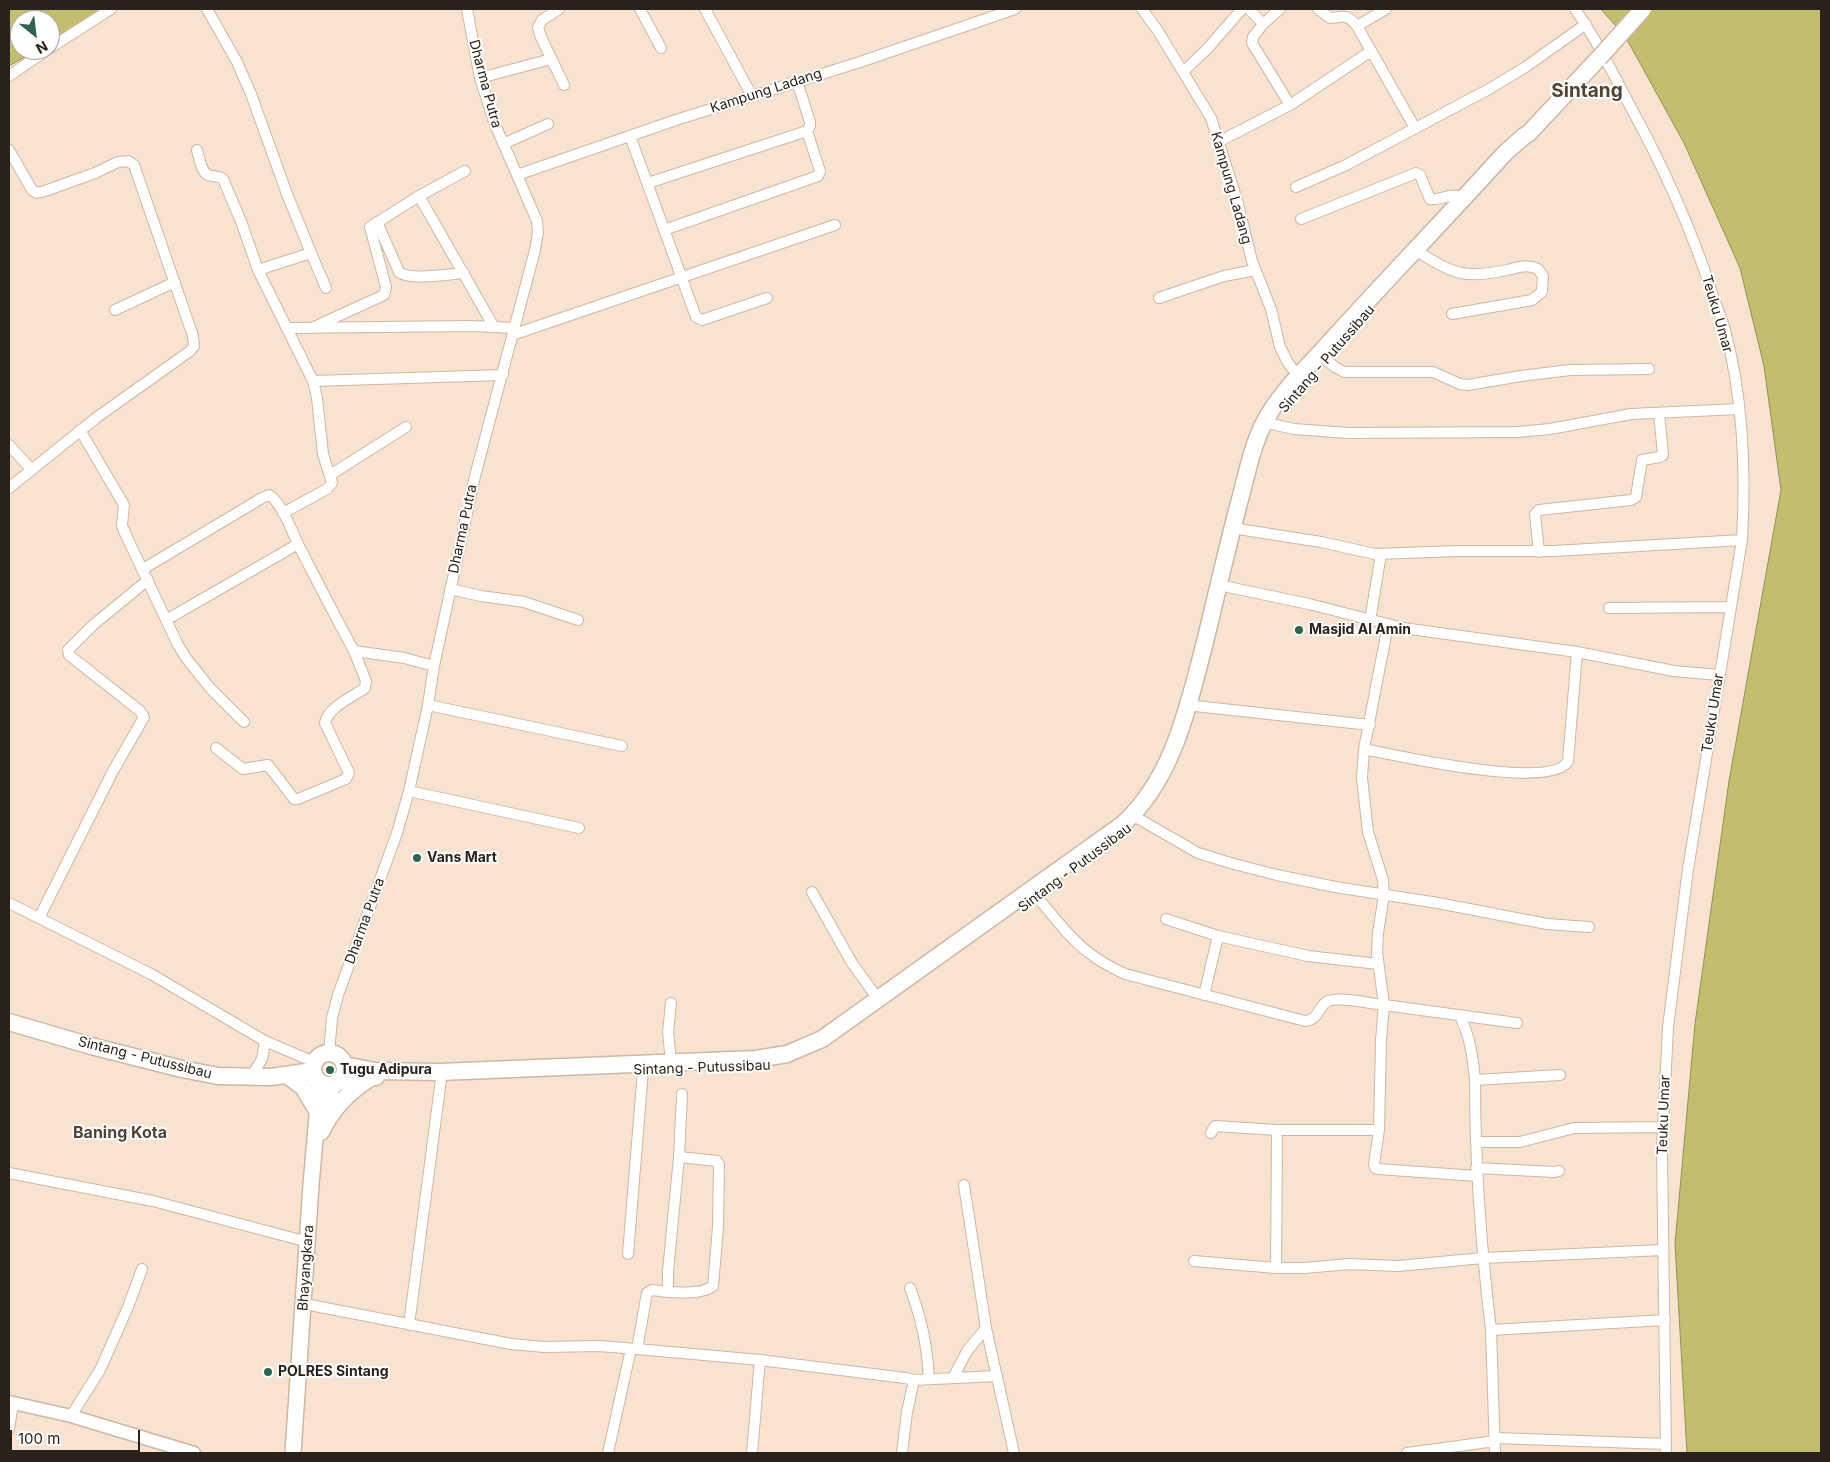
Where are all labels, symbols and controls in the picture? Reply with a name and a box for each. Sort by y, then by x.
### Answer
north arrow [10,10,60,60]
text: N [33,38,51,58]
street label: Dharma Putra [465,38,505,130]
street label: Kampung Ladang [708,65,824,117]
district label: Sintang [1551,80,1623,102]
street label: Kampung Ladang [1207,130,1255,246]
street label: Teuku Umar [1698,273,1736,355]
street label: Sintang - Putussibau [1276,302,1378,416]
street label: Dharma Putra [445,483,481,575]
place label: Masjid Al Amin [1309,622,1411,638]
marker: Masjid Al Amin [1293,624,1305,636]
street label: Teuku Umar [1698,672,1728,754]
street label: Sintang - Putussibau [1015,820,1135,916]
place label: Vans Mart [427,850,497,866]
marker: Vans Mart [411,852,423,864]
street label: Dharma Putra [342,875,388,967]
street label: Sintang - Putussibau [76,1033,214,1083]
street label: Sintang - Putussibau [633,1057,771,1079]
place label: Tugu Adipura [340,1062,432,1078]
marker: Tugu Adipura [324,1064,336,1076]
street label: Teuku Umar [1654,1075,1674,1155]
district label: Baning Kota [73,1123,167,1143]
street label: Bhayangkara [295,1224,317,1312]
place label: POLRES Sintang [278,1364,389,1380]
marker: POLRES Sintang [262,1366,274,1378]
scale bar [12,1420,142,1452]
text: 100 m [18,1429,60,1448]

